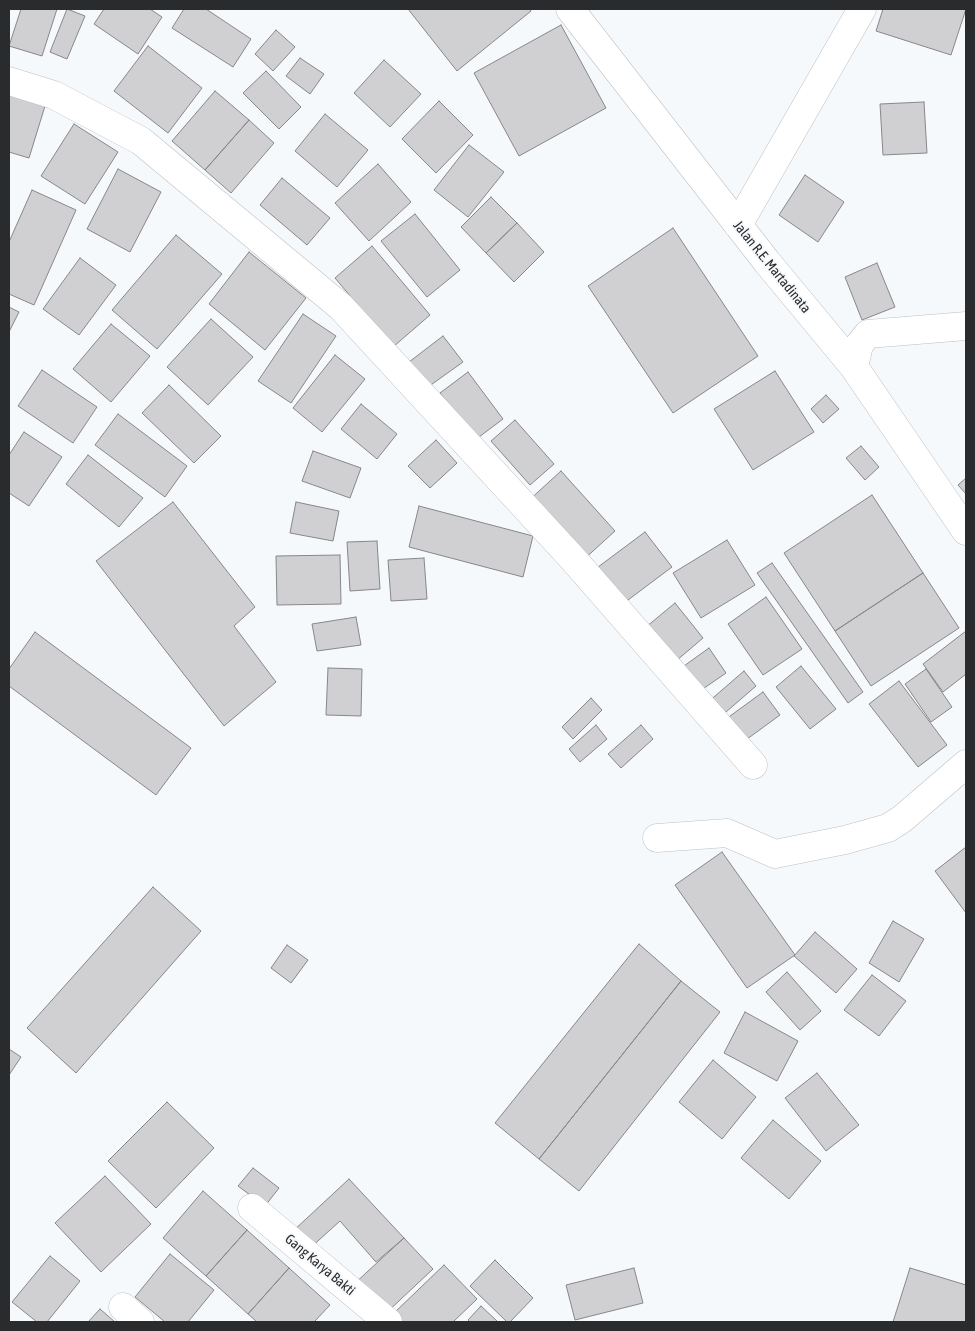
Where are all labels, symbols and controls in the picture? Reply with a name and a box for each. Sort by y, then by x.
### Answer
street label: Jalan R.E. Martadinata [730,217,814,317]
street label: Gang Karya Bakti [281,1231,359,1299]

